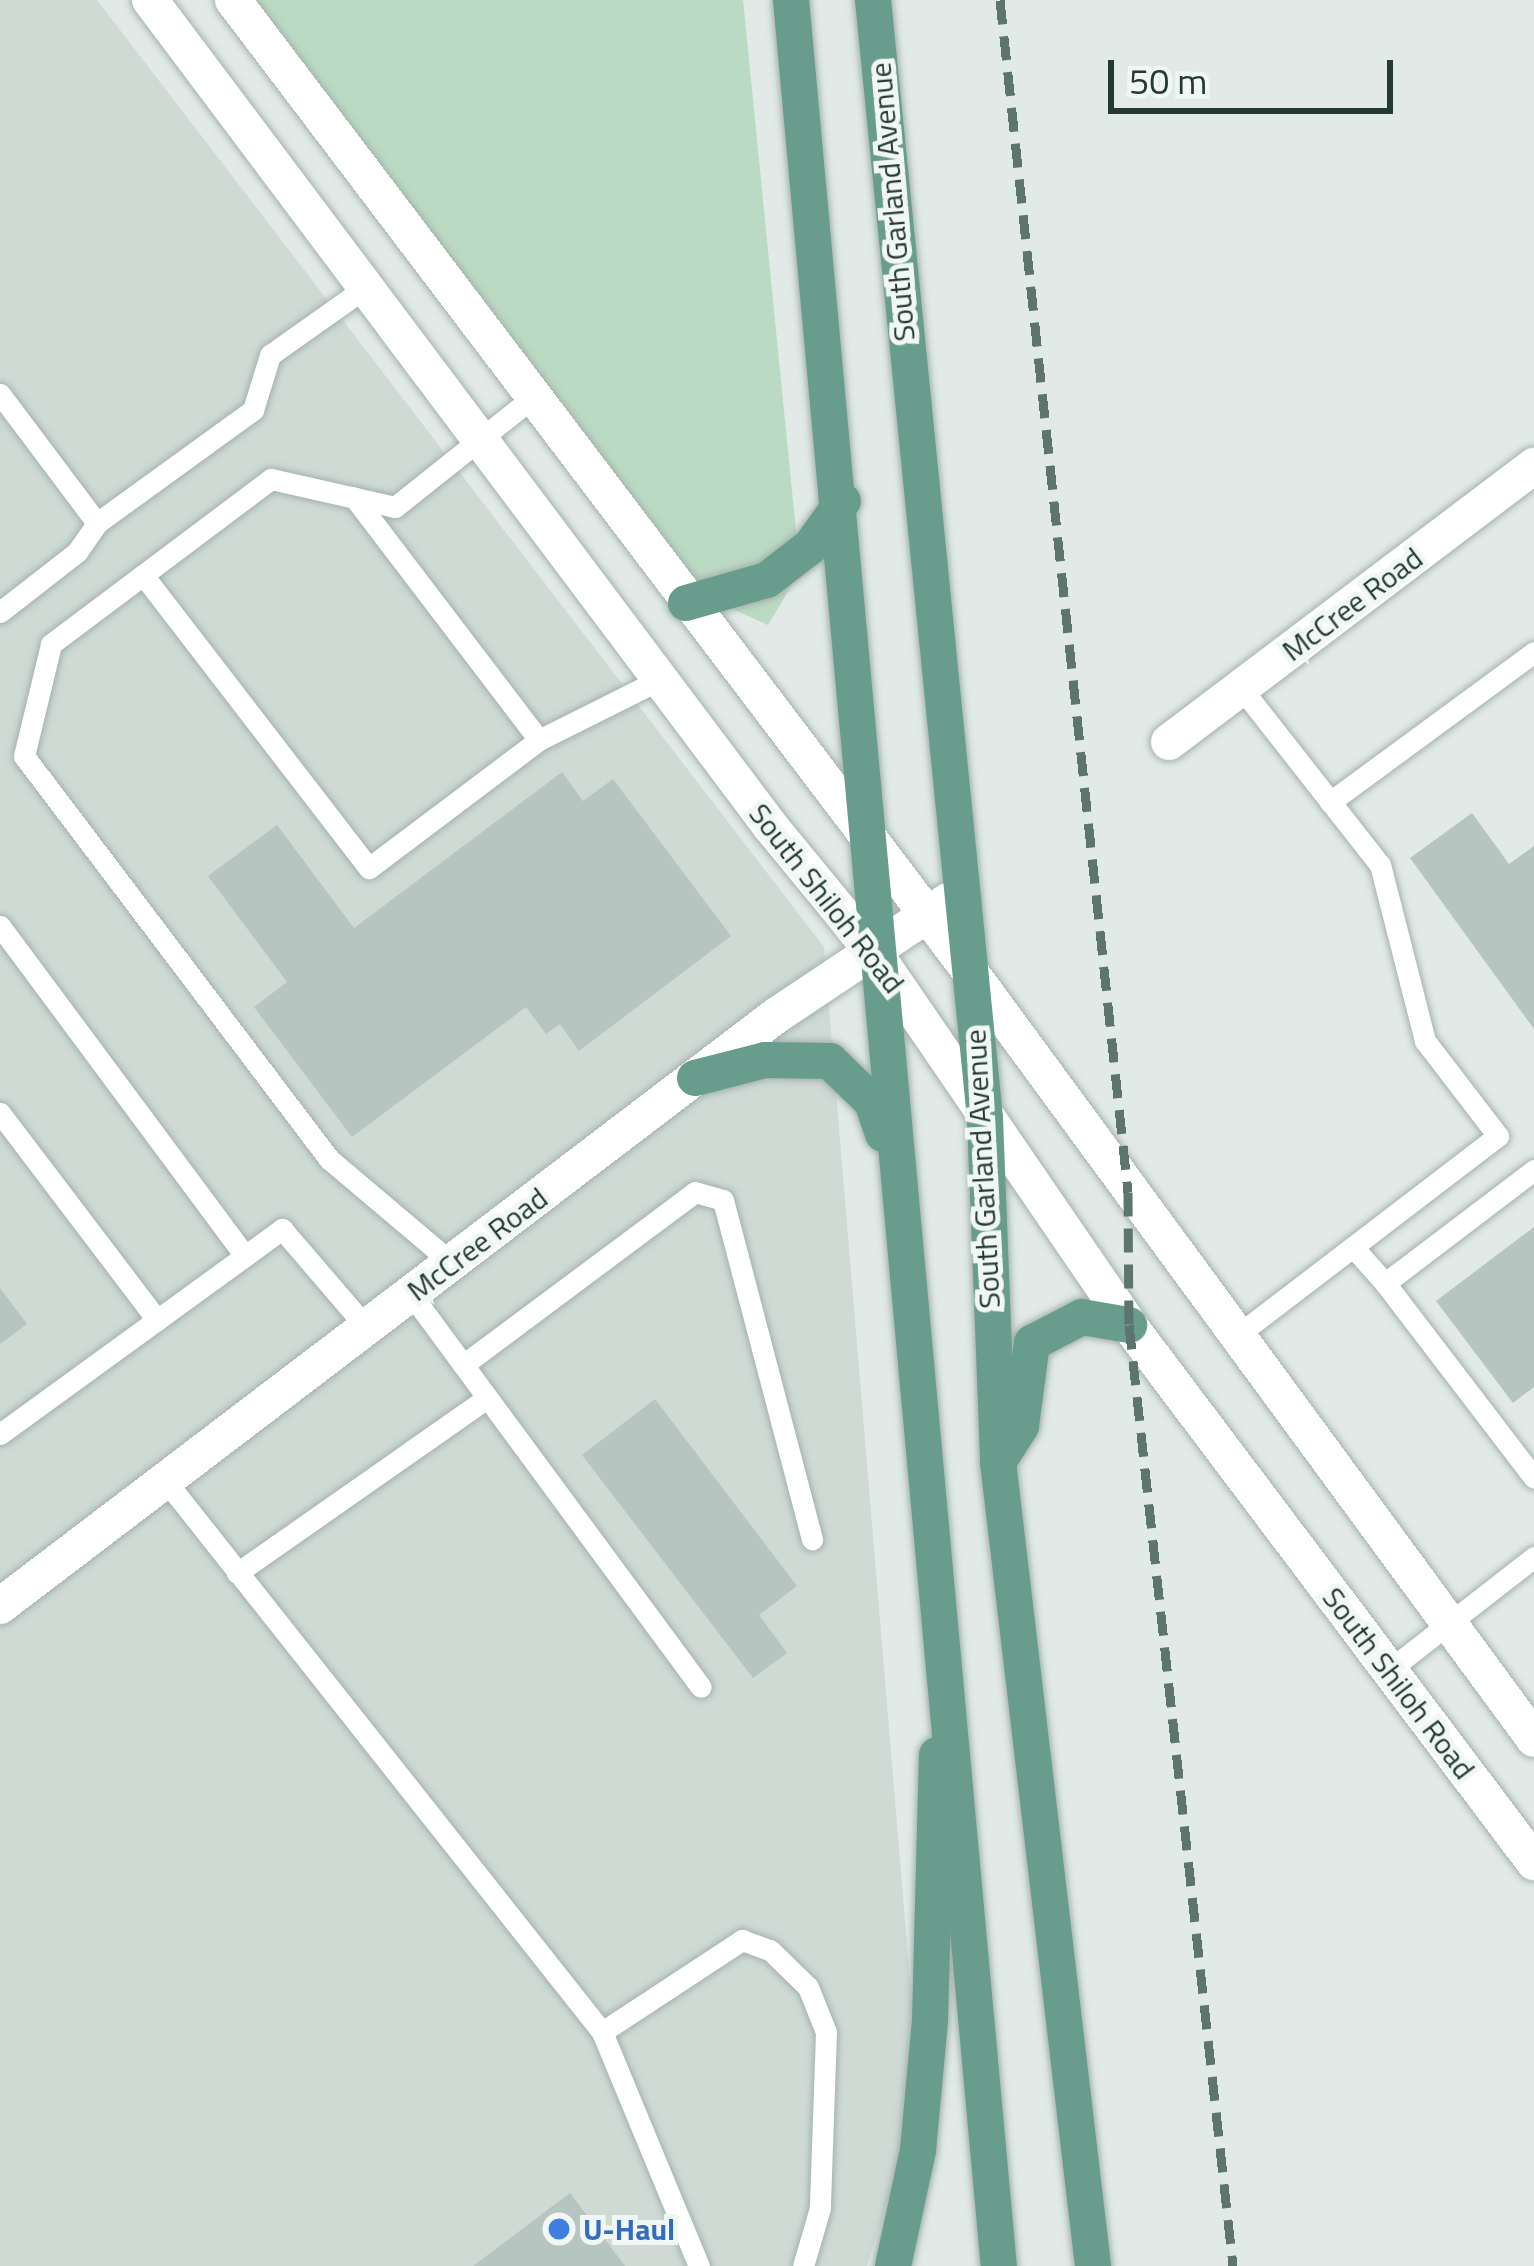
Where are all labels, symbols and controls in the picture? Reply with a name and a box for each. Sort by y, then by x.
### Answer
scale bar [1114,36,1399,110]
text: 50 m [1129,53,1207,108]
street label: South Garland Avenue [862,61,922,343]
street label: McCree Road [1275,540,1429,668]
street label: South Shiloh Road [742,796,912,1000]
street label: South Garland Avenue [957,1028,1007,1310]
street label: McCree Road [400,1180,554,1308]
street label: South Shiloh Road [1315,1580,1483,1786]
place label: U-Haul [583,2211,675,2247]
marker: U-Haul [546,2216,572,2242]

